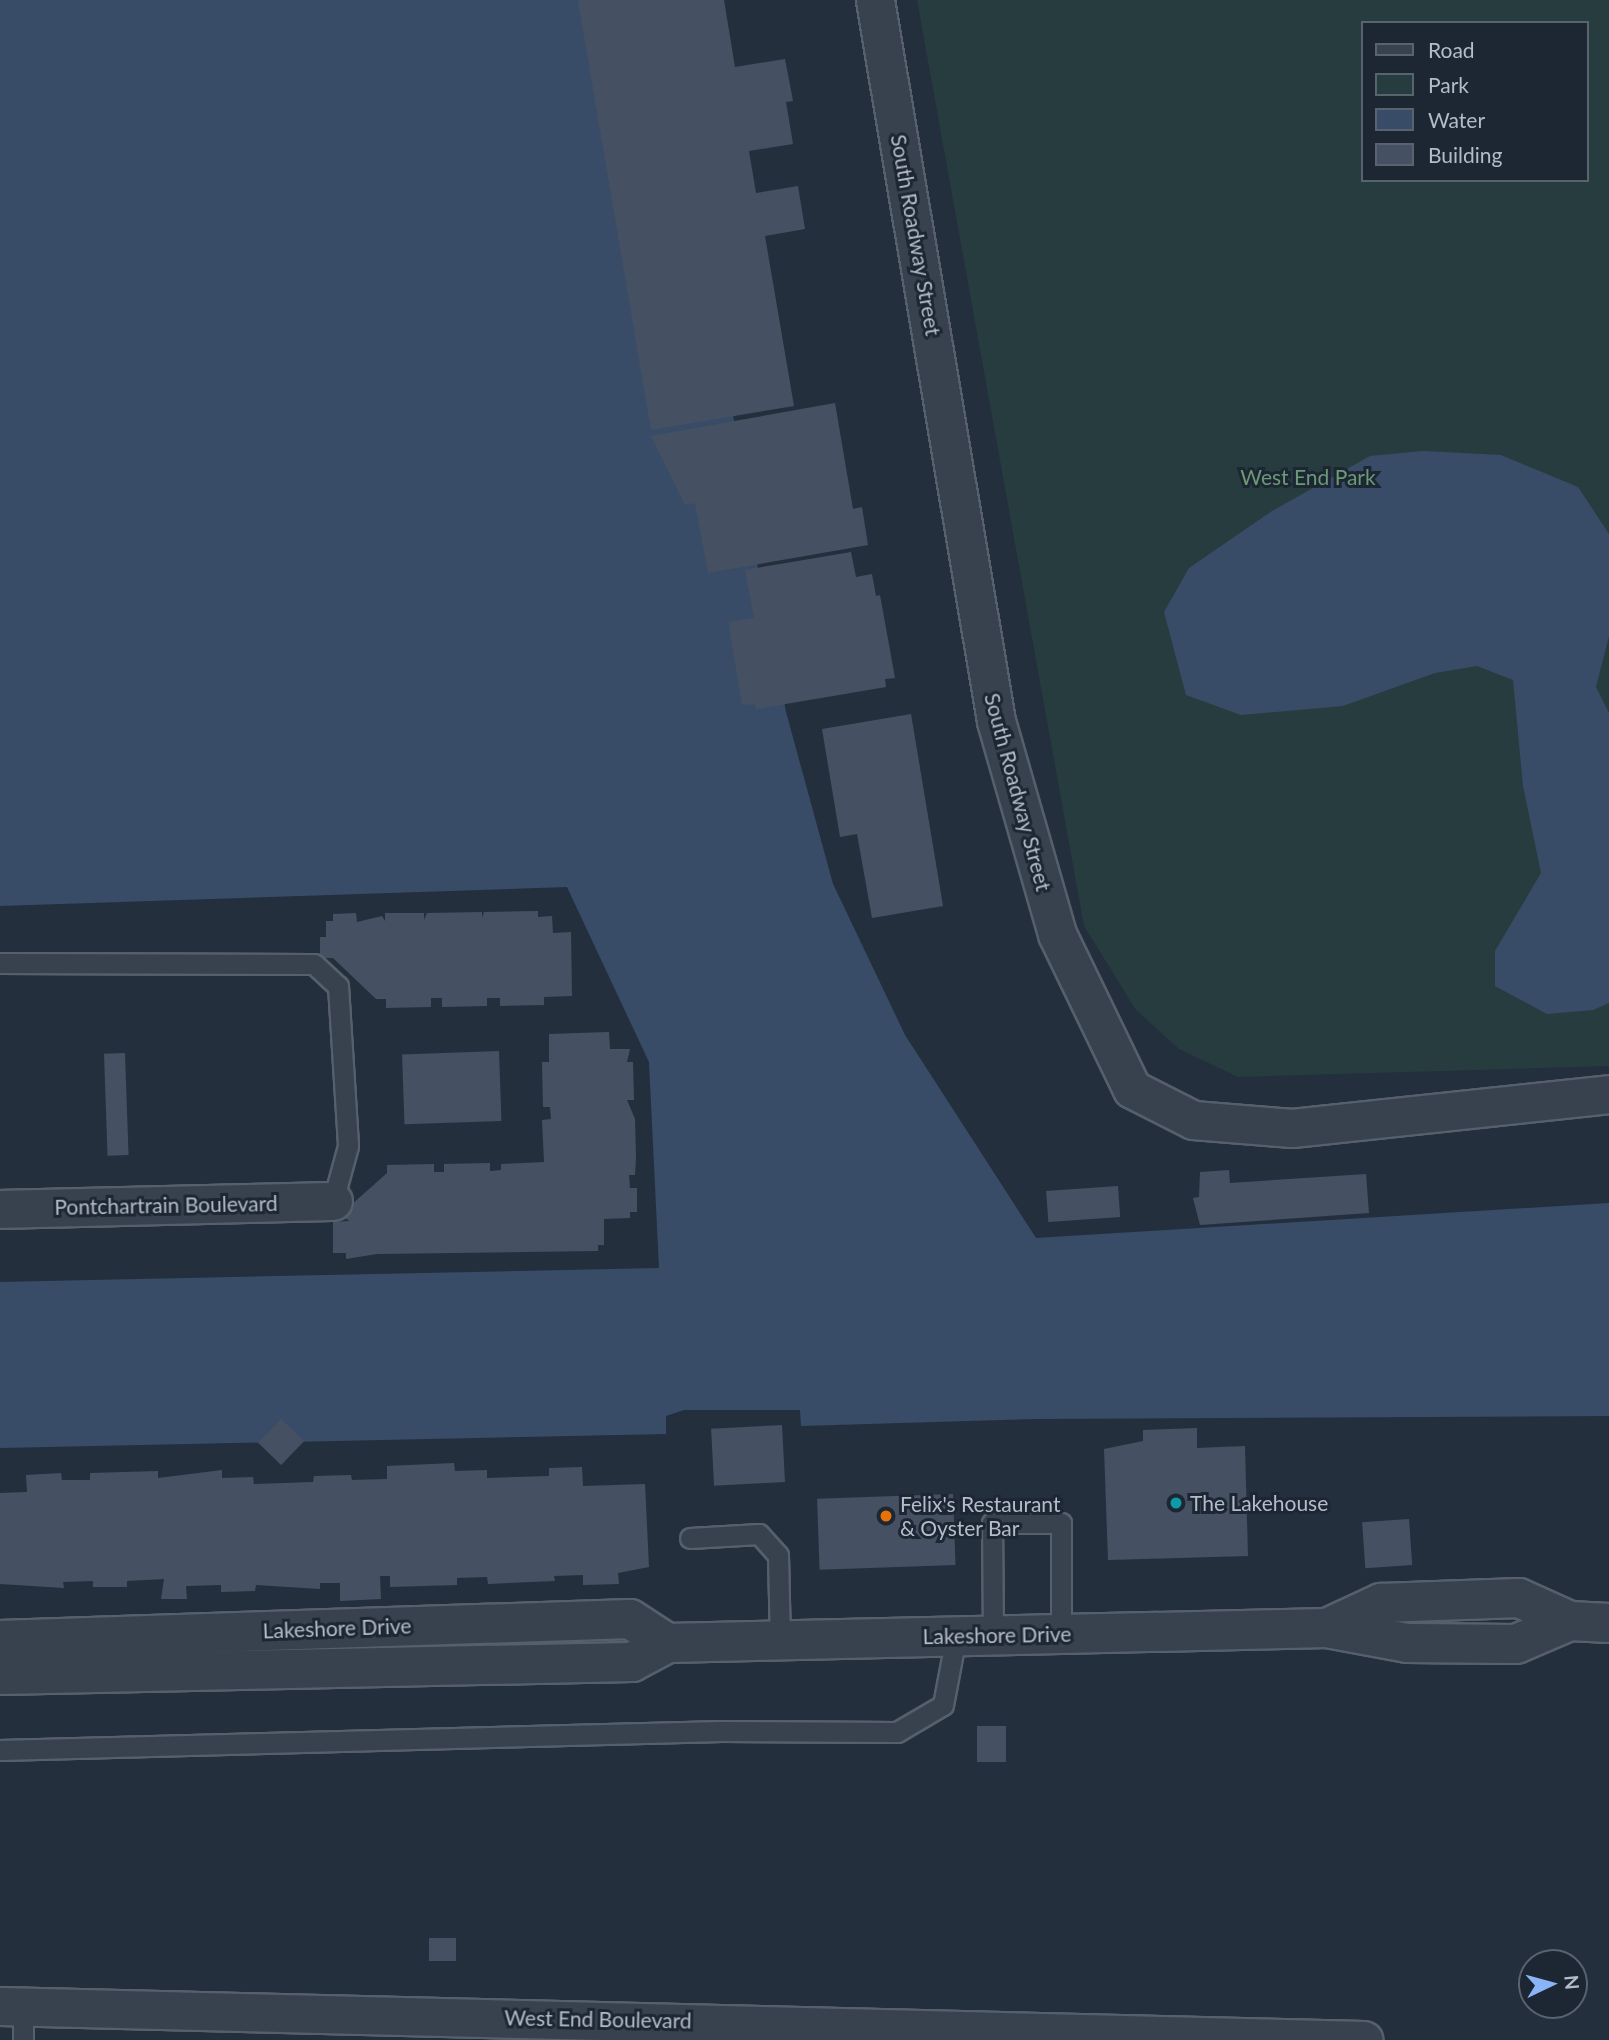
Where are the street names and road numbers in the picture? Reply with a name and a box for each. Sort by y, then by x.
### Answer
street label: South Roadway Street [886,132,946,338]
street label: South Roadway Street [979,690,1057,894]
street label: Pontchartrain Boulevard [54,1190,278,1220]
street label: Lakeshore Drive [262,1613,412,1643]
street label: Lakeshore Drive [922,1621,1072,1649]
street label: West End Boulevard [504,2005,692,2033]

